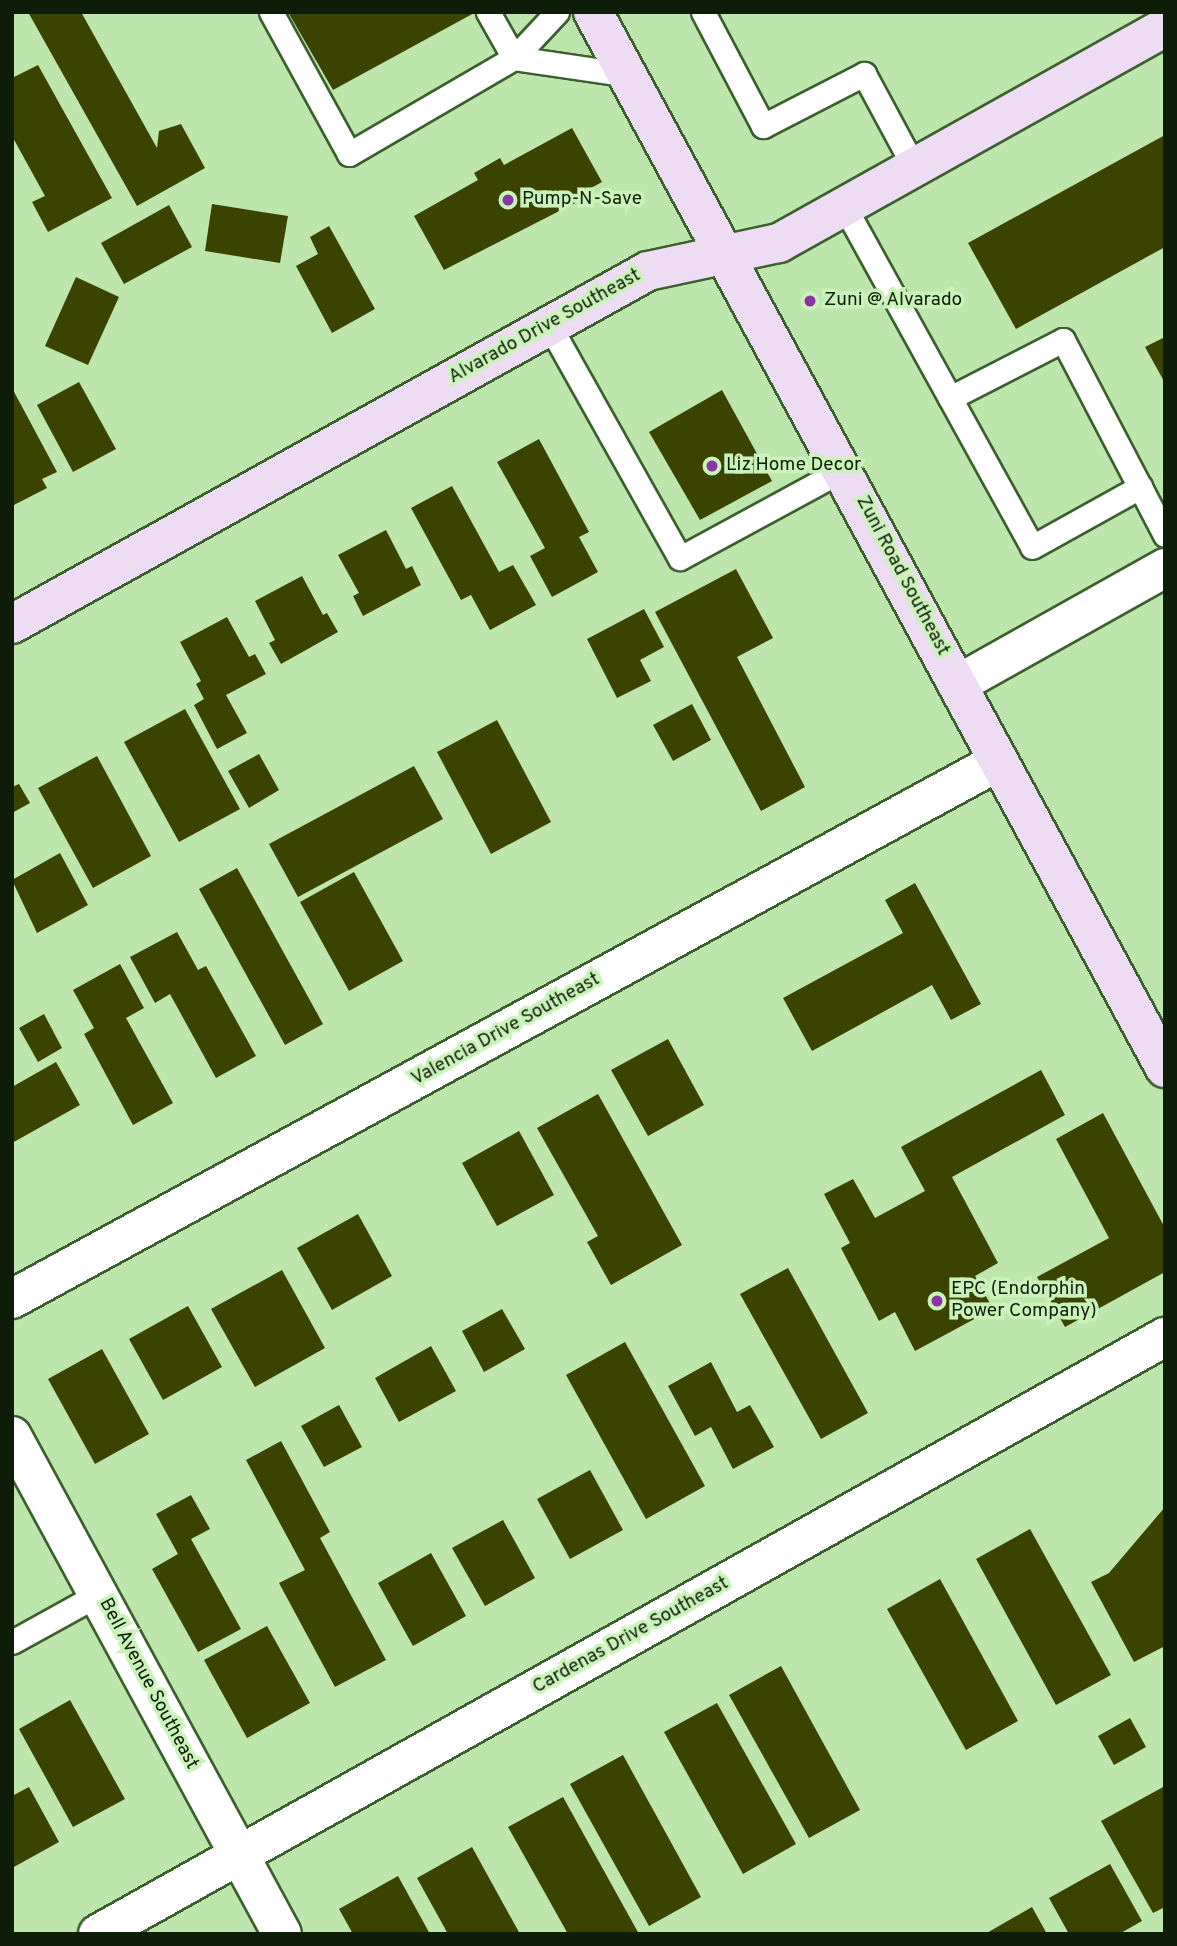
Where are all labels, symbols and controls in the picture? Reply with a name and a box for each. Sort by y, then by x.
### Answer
place label: Pump-N-Save [522,189,642,211]
marker: Pump-N-Save [500,192,516,208]
street label: Alvarado Drive Southeast [445,265,645,389]
place label: Zuni @ Alvarado [824,290,963,312]
marker: Zuni @ Alvarado [802,293,818,309]
place label: Liz Home Decor [726,455,861,477]
marker: Liz Home Decor [704,458,720,474]
street label: Zuni Road Southeast [850,492,954,660]
street label: Valencia Drive Southeast [408,969,604,1091]
place label: EPC (Endorphin Power Company) [951,1279,1097,1323]
marker: EPC (Endorphin Power Company) [929,1293,945,1309]
street label: Cardenas Drive Southeast [529,1573,733,1699]
street label: Bell Avenue Southeast [93,1594,203,1774]

